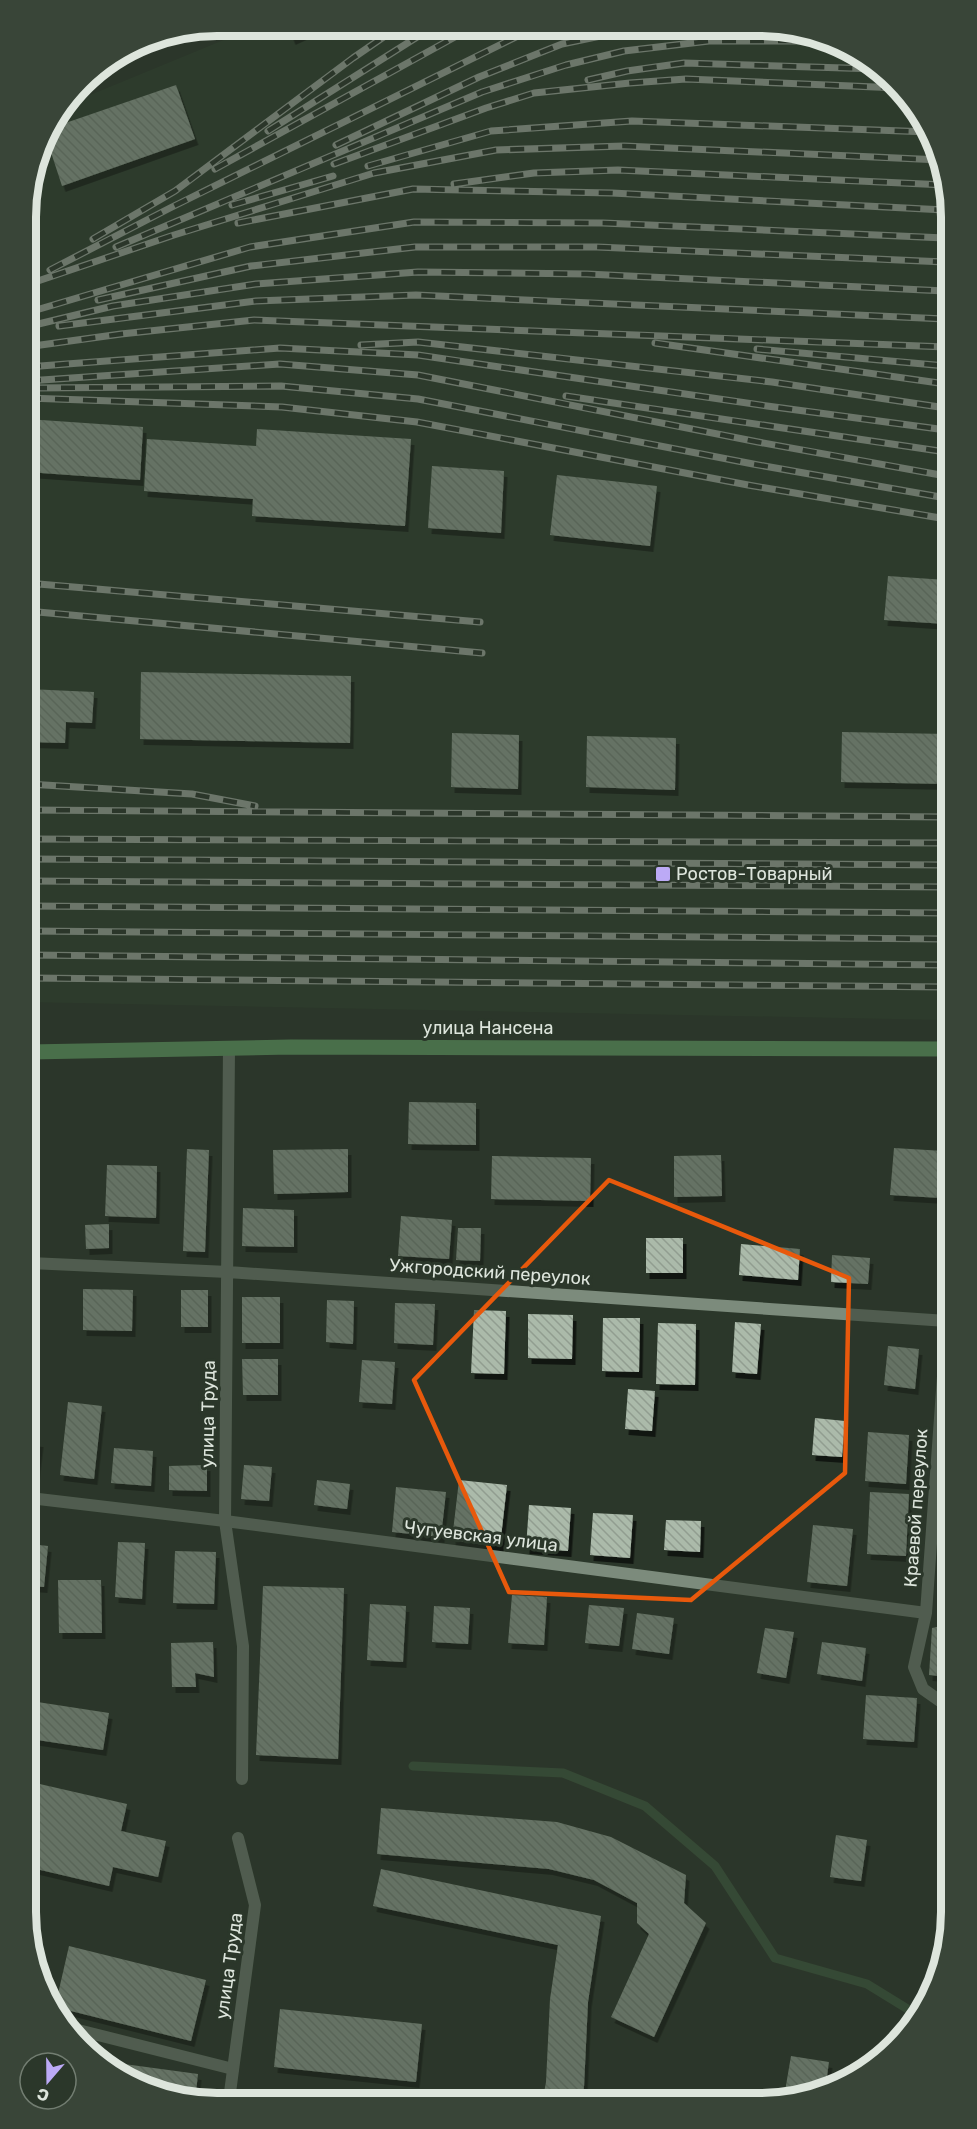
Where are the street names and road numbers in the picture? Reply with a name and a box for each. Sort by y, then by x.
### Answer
street label: улица Нансена [423,1017,553,1039]
street label: Ужгородский переулок [389,1254,592,1290]
street label: улица Труда [196,1360,220,1468]
street label: Краевой переулок [899,1428,933,1588]
street label: Чугуевская улица [403,1516,559,1556]
street label: улица Труда [211,1911,247,2021]

